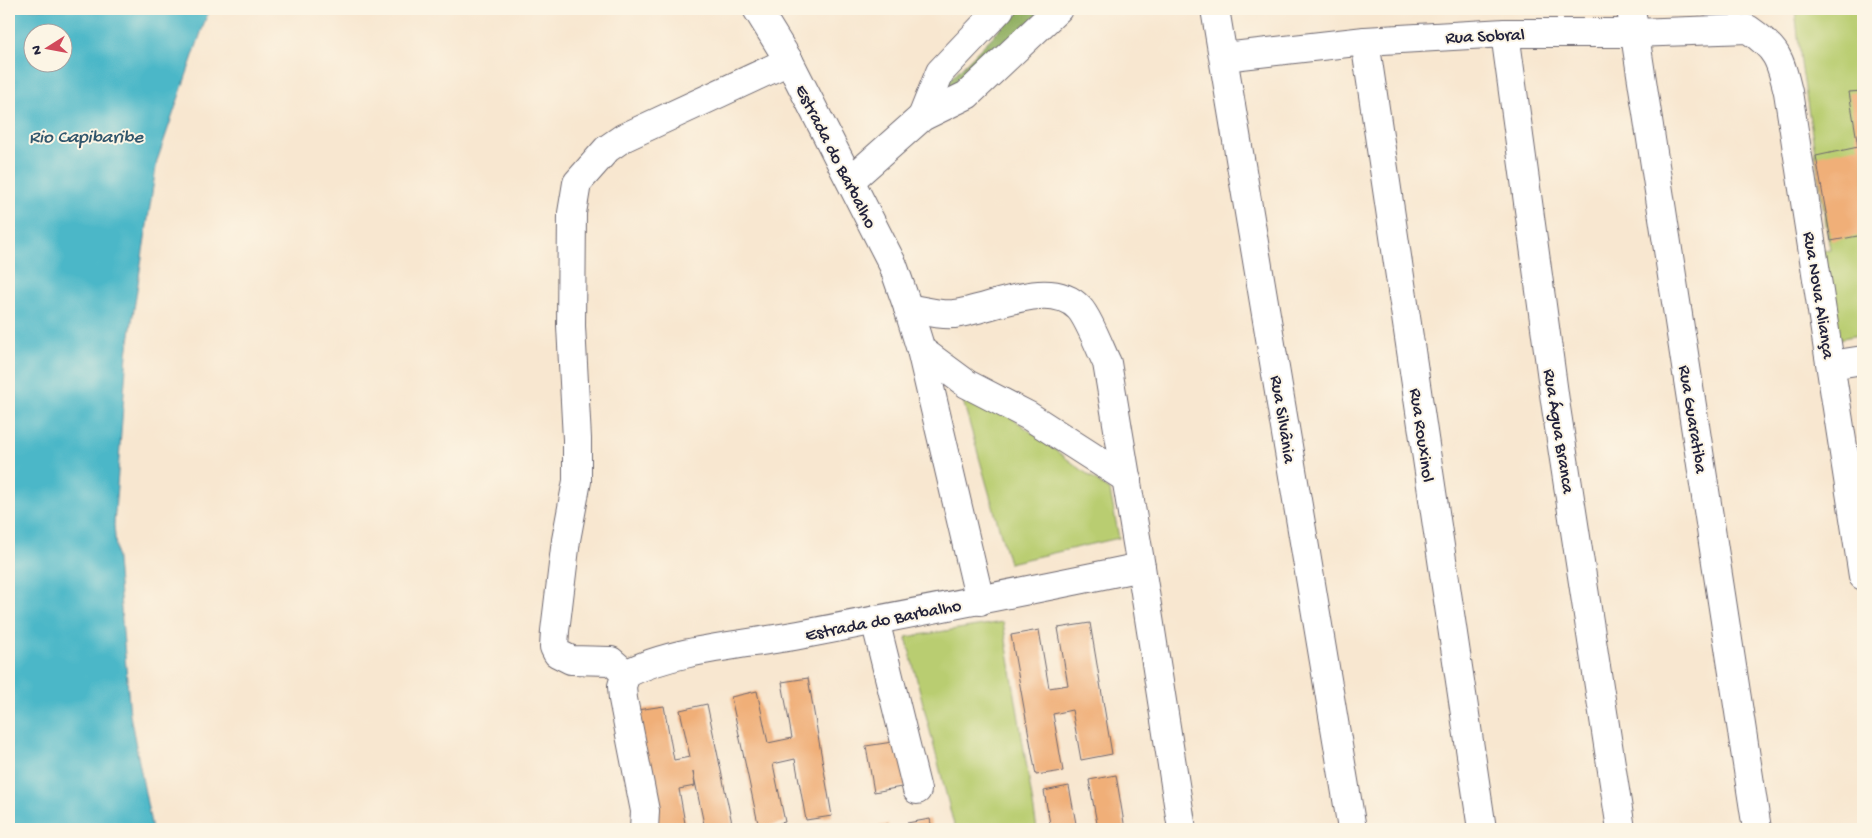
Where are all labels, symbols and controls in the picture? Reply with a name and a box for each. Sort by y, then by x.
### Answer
north arrow [22,22,72,72]
street label: Rua Sobral [1445,26,1525,49]
text: N [28,44,47,56]
street label: Estrada do Barbalho [789,82,880,233]
water label: Rio Capibaribe [29,127,144,150]
street label: Rua Nova Aliança [1797,230,1838,362]
street label: Rua Guaratiba [1673,364,1711,476]
street label: Rua Água Branca [1537,367,1579,496]
street label: Rua Silvânia [1264,374,1299,466]
street label: Rua Rouxinol [1404,387,1438,484]
street label: Estrada do Barbalho [804,596,963,647]

